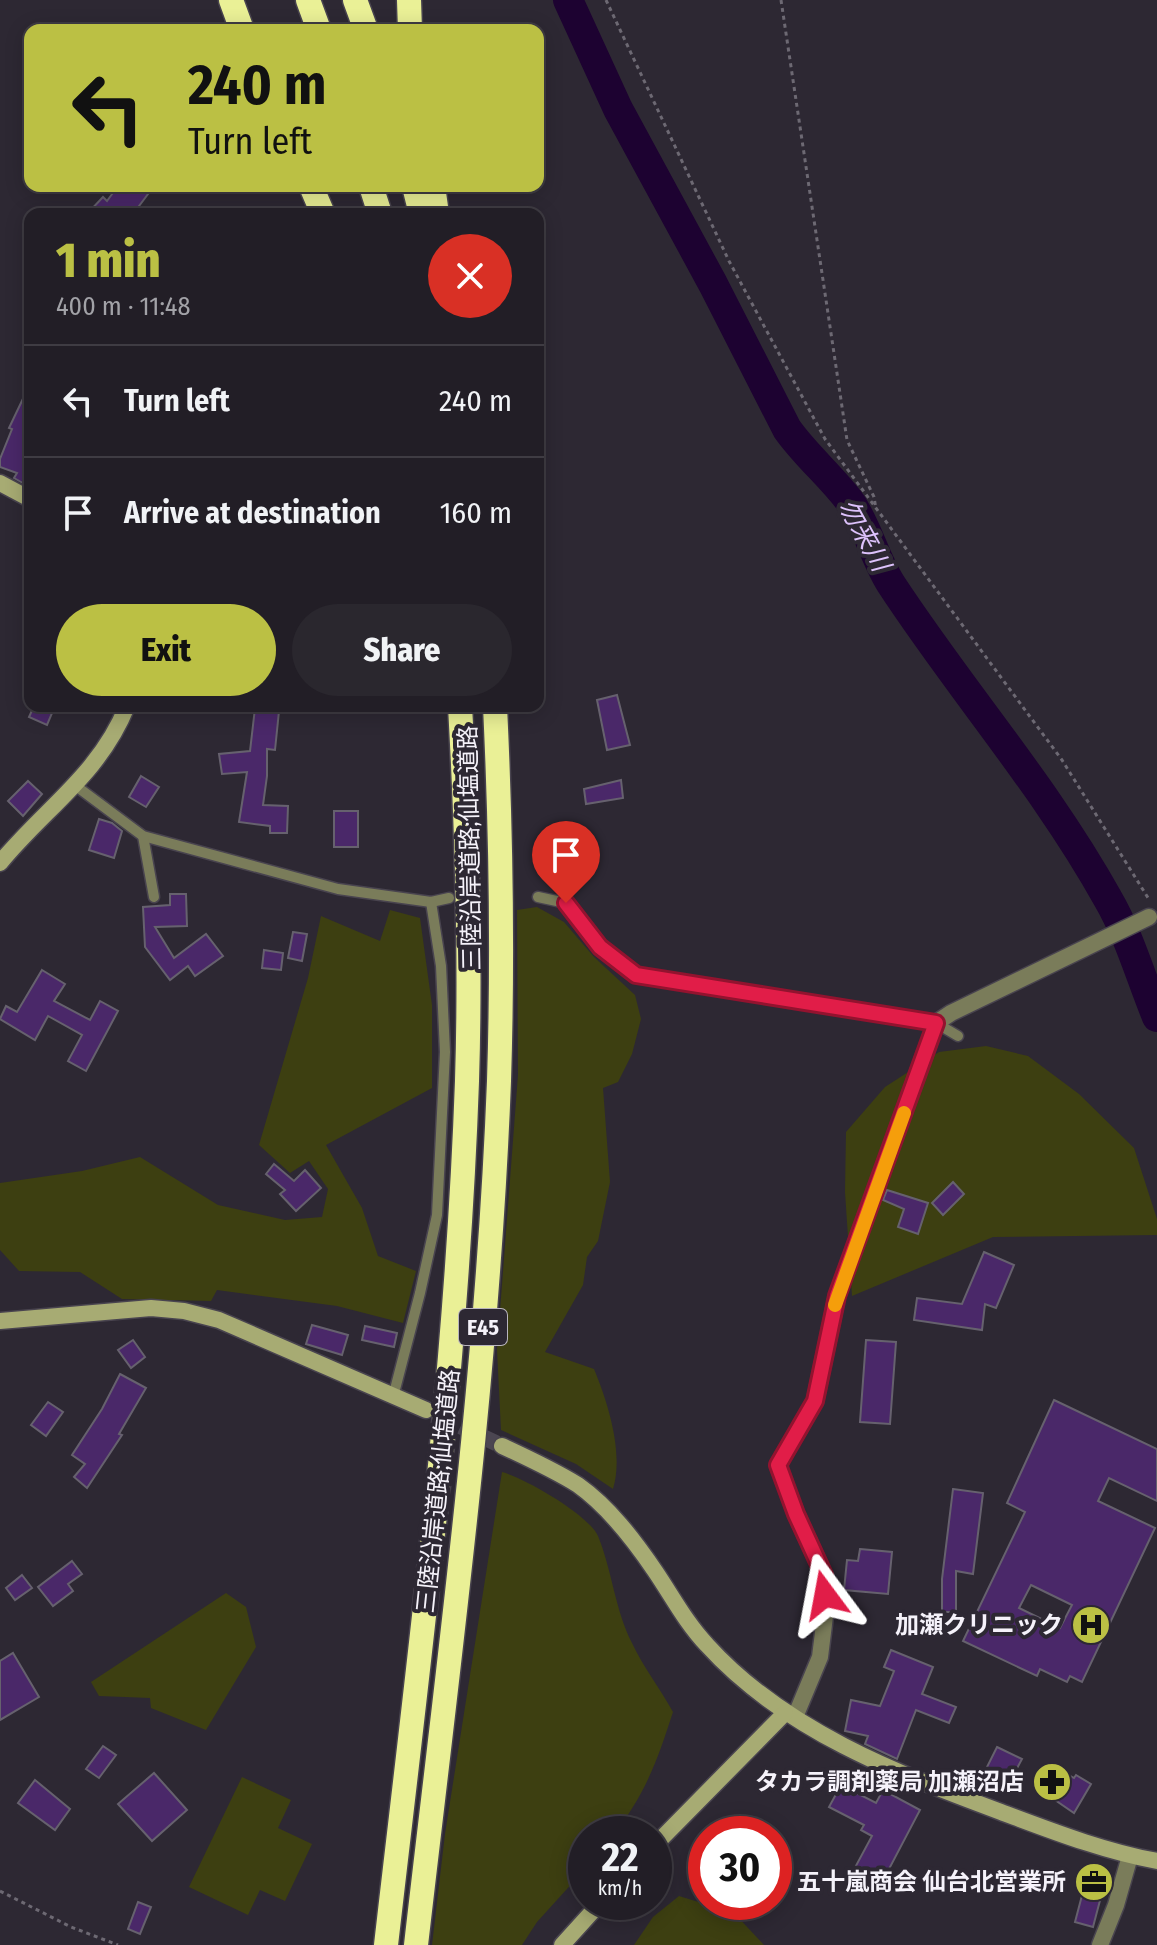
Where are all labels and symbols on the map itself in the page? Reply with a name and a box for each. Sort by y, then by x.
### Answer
water label: 勿来川 [832,493,898,579]
street label: 三陸沿岸道路;仙塩道路 [454,725,486,971]
pin [532,821,600,903]
road number: E45 [459,1309,507,1345]
street label: 三陸沿岸道路;仙塩道路 [411,1368,465,1614]
position arrow [783,1553,867,1637]
hospital icon: 加瀬クリニック [1070,1604,1112,1646]
place label: 加瀬クリニック [895,1611,1063,1639]
pharmacy icon: タカラ調剤薬局 加瀬沼店 [1031,1761,1073,1803]
place label: タカラ調剤薬局 加瀬沼店 [755,1768,1024,1796]
speed limit sign: 30 [688,1816,792,1920]
office icon: 五十嵐商会 仙台北営業所 [1073,1861,1115,1903]
place label: 五十嵐商会 仙台北営業所 [797,1868,1066,1896]

